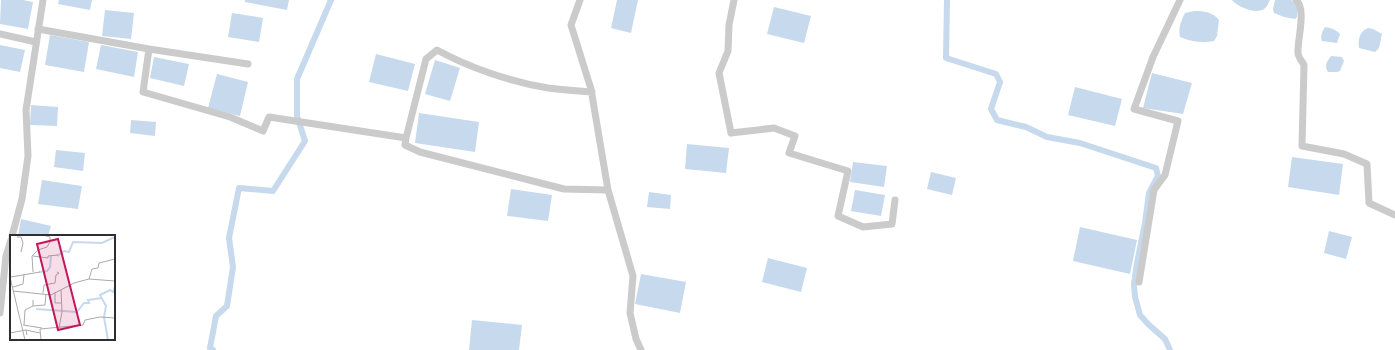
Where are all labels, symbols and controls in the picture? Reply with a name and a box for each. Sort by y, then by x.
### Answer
inset map [10,235,115,340]

